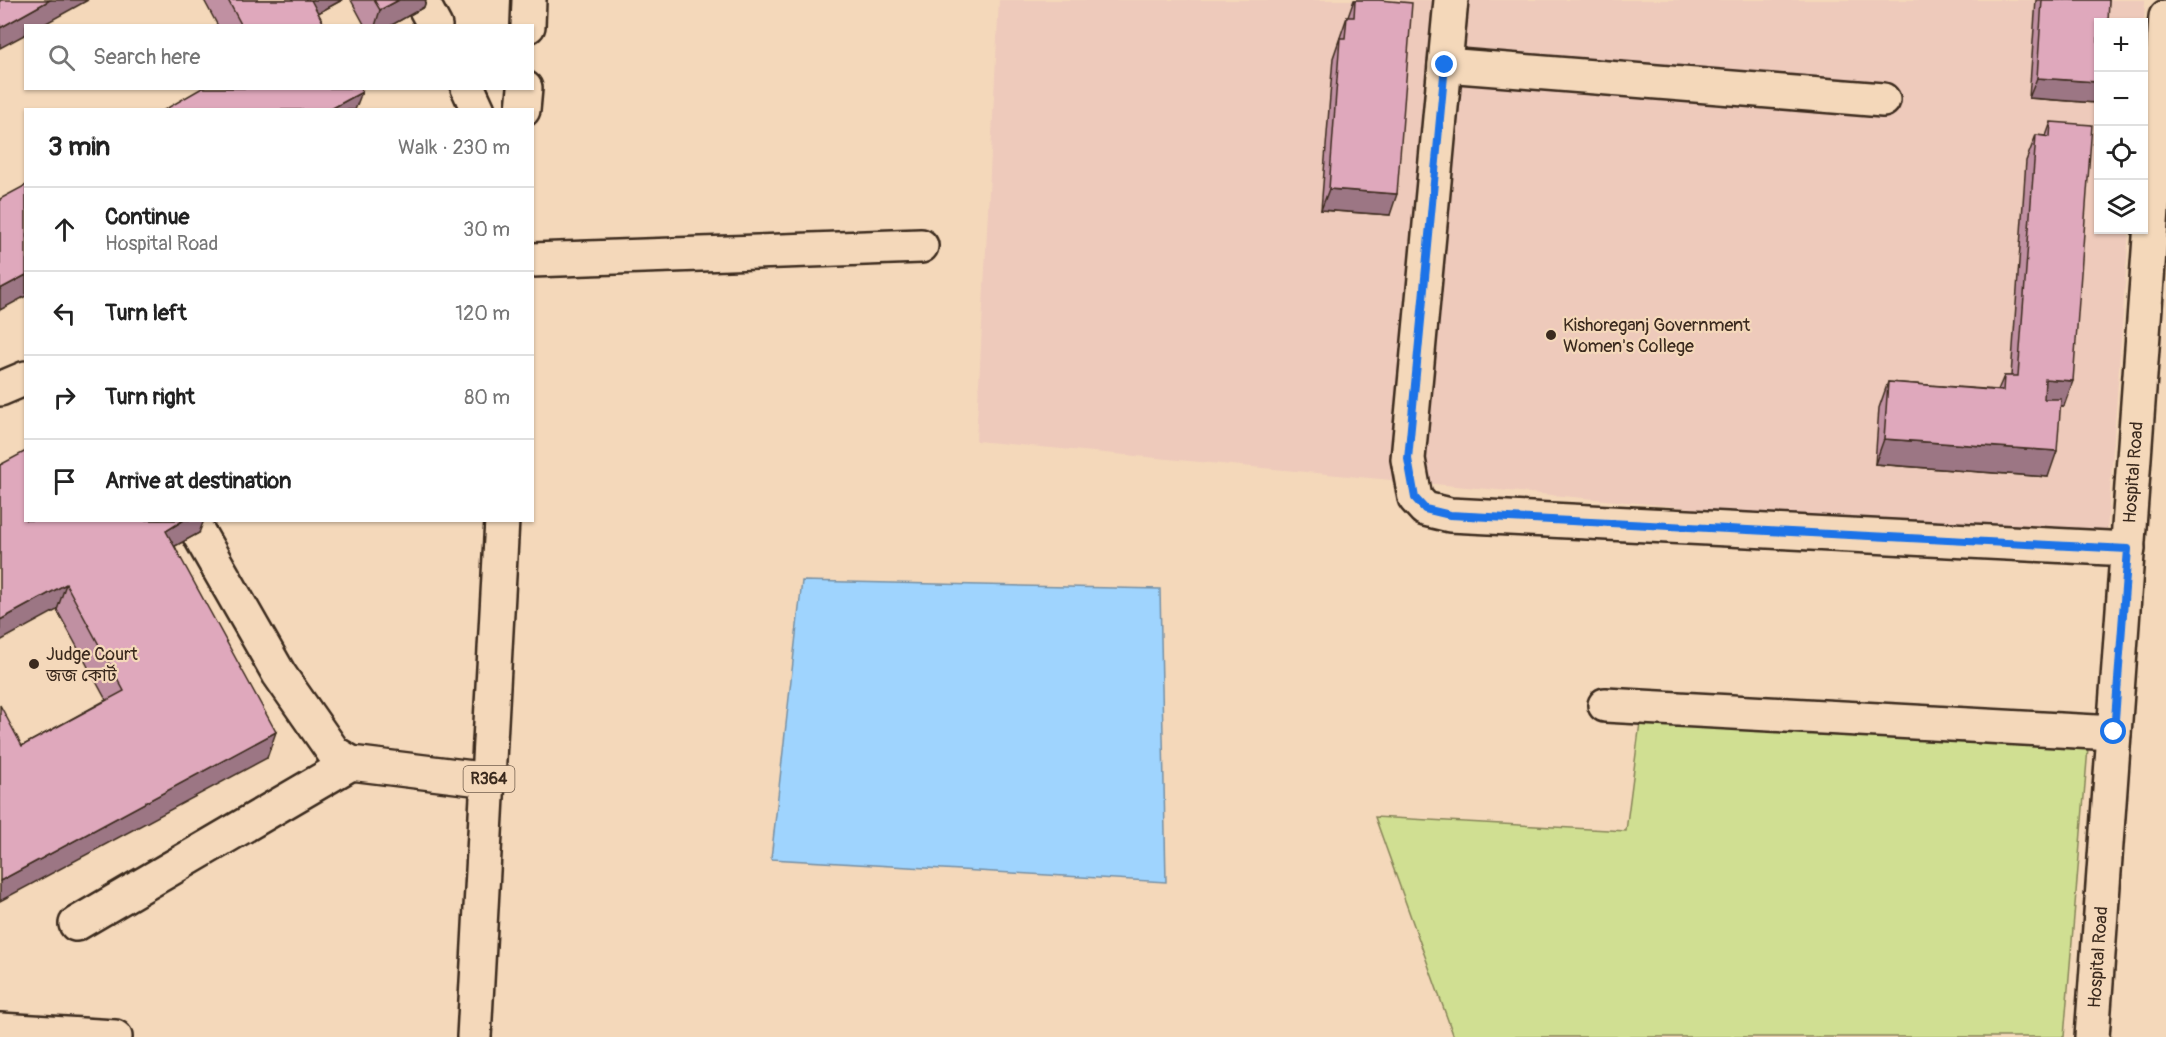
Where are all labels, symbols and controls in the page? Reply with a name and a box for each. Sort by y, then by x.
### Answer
map controls [2094,18,2148,234]
button: + [2094,18,2148,72]
search box [24,24,534,90]
icon: search [45,41,78,74]
text: Search here [93,43,200,71]
route end [1431,51,1457,77]
button: − [2094,72,2148,126]
button: locate [2094,126,2148,180]
text: 3 min [48,131,110,163]
text: Walk · 230 m [398,135,510,160]
button: layers [2094,180,2148,234]
text: Continue [105,203,189,231]
icon: ahead [48,213,81,246]
text: 30 m [463,217,510,242]
text: Hospital Road [105,231,218,256]
icon: left [48,297,81,330]
text: Turn left [105,299,187,327]
text: 120 m [455,301,510,326]
place label: Kishoreganj Government Women's College [1563,314,1751,358]
marker: Kishoreganj Government Women's College [1544,328,1558,342]
icon: right [48,381,81,414]
text: Turn right [105,383,195,411]
text: 80 m [464,385,510,410]
street label: Hospital Road [2118,421,2148,524]
icon: arrive [48,465,81,498]
text: Arrive at destination [105,467,291,495]
place label: Judge Court জজ কোর্ট [45,643,138,687]
marker: Judge Court জজ কোর্ট [27,657,41,671]
route start [2100,718,2126,744]
road number: R364 [464,766,514,792]
street label: Hospital Road [2083,906,2113,1009]

